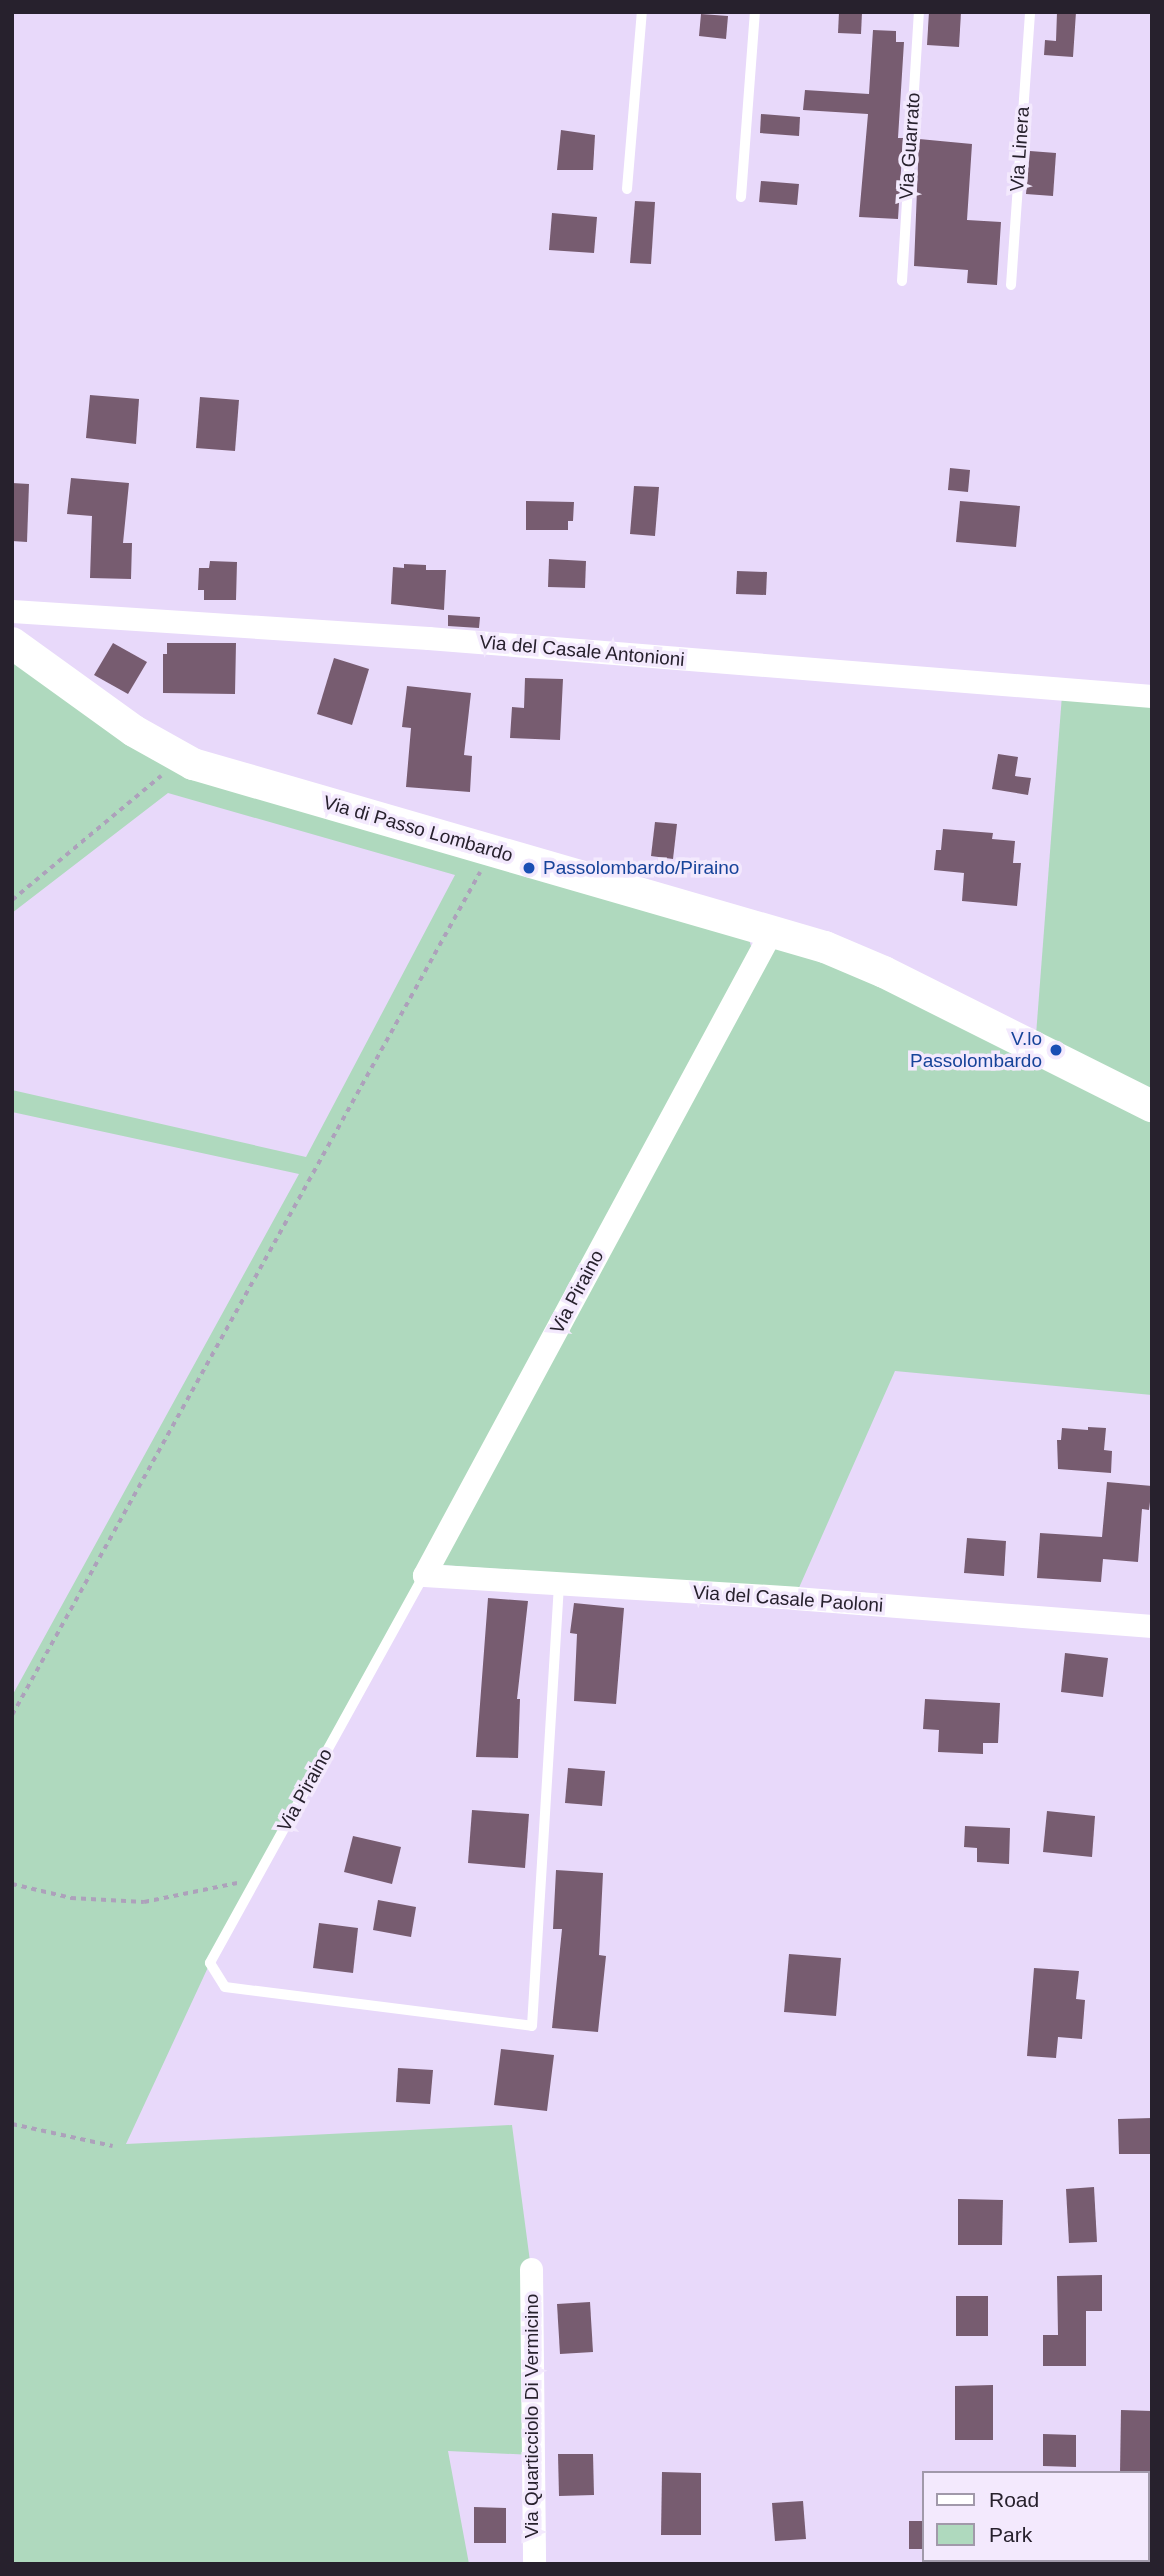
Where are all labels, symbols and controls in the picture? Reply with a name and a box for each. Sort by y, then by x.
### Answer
street label: Via Guarrato [895,92,925,200]
street label: Via Linera [1006,106,1034,192]
street label: Via del Casale Antonioni [478,631,686,671]
street label: Via di Passo Lombardo [321,791,515,867]
place label: Passolombardo/Piraino [543,857,739,879]
marker: Passolombardo/Piraino [521,860,537,876]
place label: V.lo Passolombardo [910,1028,1042,1072]
marker: V.lo Passolombardo [1048,1042,1064,1058]
street label: Via Piraino [545,1246,609,1338]
street label: Via del Casale Paoloni [692,1581,884,1617]
street label: Via Piraino [273,1744,337,1836]
street label: Via Quarticciolo Di Vermicino [521,2294,543,2538]
legend [922,2471,1150,2562]
text: Road [989,2488,1039,2511]
text: Park [989,2523,1032,2546]

